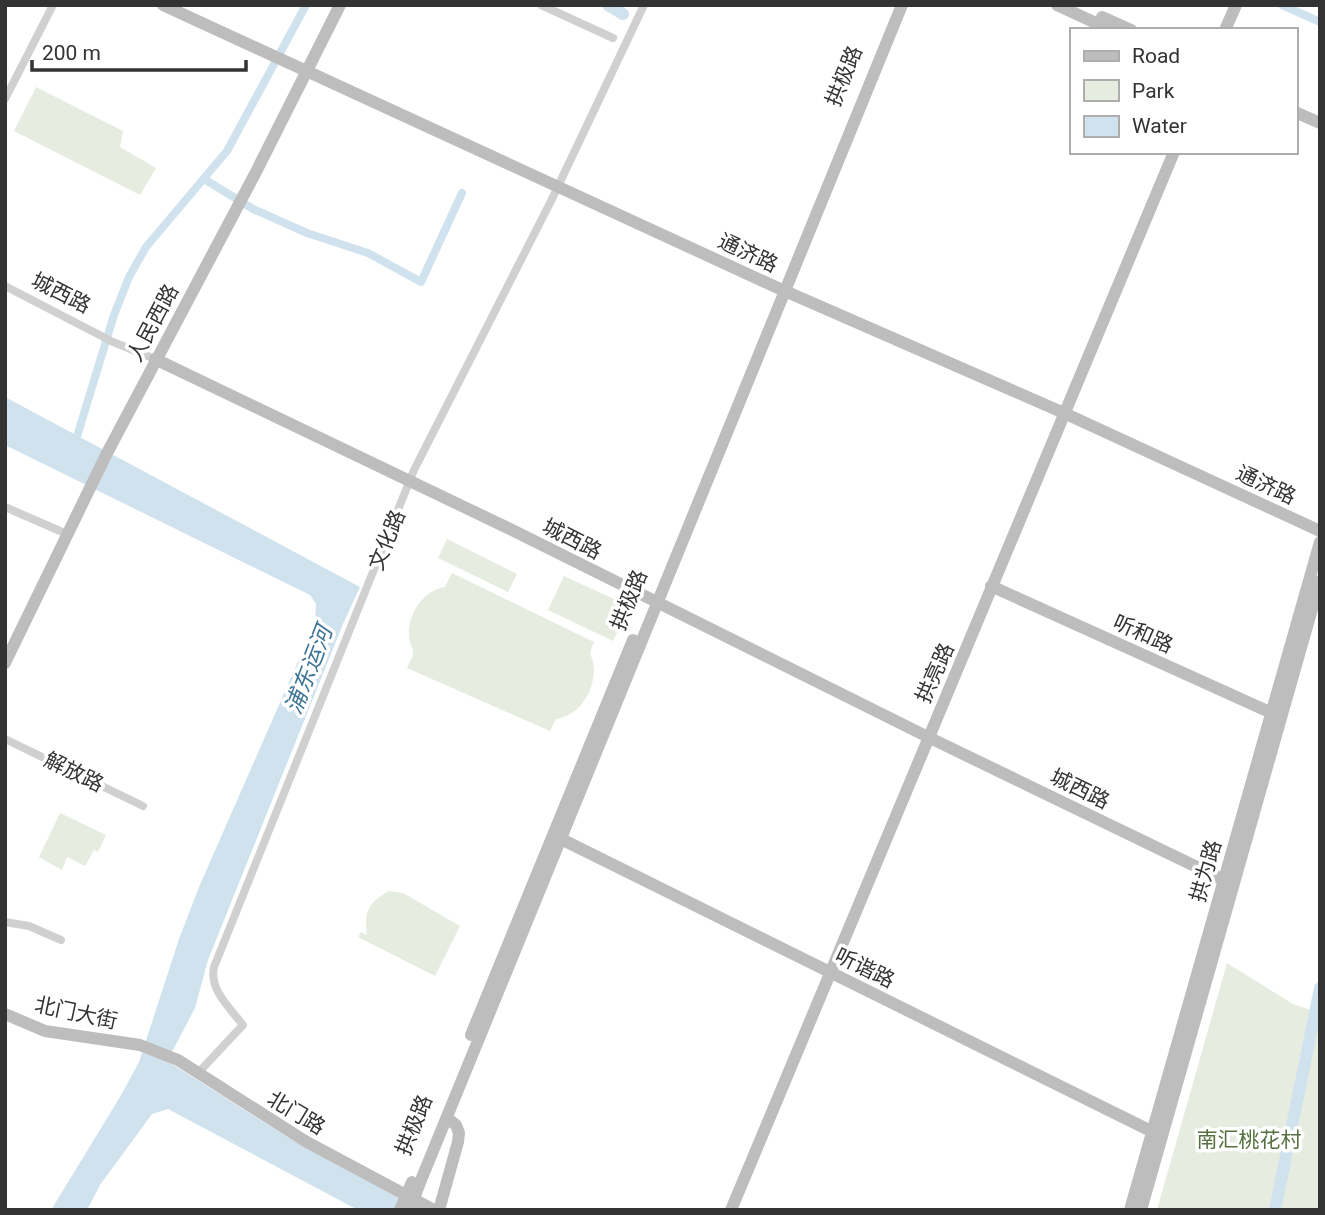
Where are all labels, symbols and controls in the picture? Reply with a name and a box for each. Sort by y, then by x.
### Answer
scale bar [32,28,245,72]
legend [1070,28,1297,154]
text: 200 m [42,41,101,65]
street label: 拱极路 [821,42,867,110]
text: Road [1132,44,1180,68]
text: Park [1132,79,1175,103]
text: Water [1132,114,1187,138]
street label: 通济路 [714,229,782,277]
street label: 城西路 [27,268,95,318]
street label: 人民西路 [123,280,183,366]
street label: 通济路 [1232,461,1300,509]
street label: 文化路 [364,506,410,574]
street label: 城西路 [538,514,606,564]
street label: 拱极路 [606,566,652,634]
street label: 听和路 [1109,610,1177,658]
water label: 浦东运河 [280,618,340,718]
street label: 拱亮路 [911,639,959,707]
street label: 解放路 [40,747,108,797]
street label: 城西路 [1046,764,1114,814]
street label: 拱为路 [1186,837,1226,905]
street label: 听谐路 [831,943,899,993]
street label: 北门大街 [32,993,120,1033]
street label: 北门路 [263,1086,329,1140]
street label: 拱极路 [391,1091,437,1159]
park label: 南汇桃花村 [1197,1128,1302,1152]

